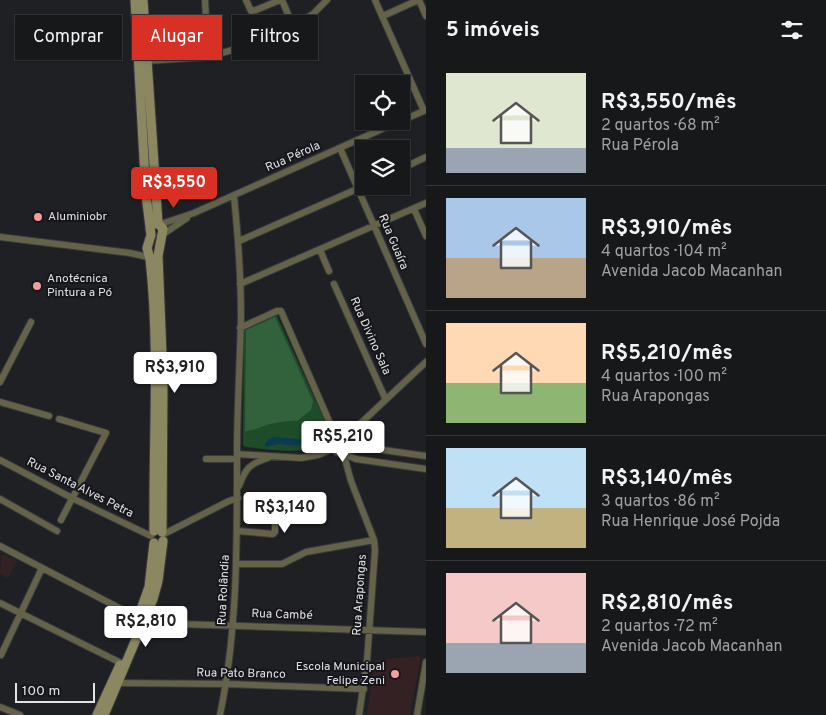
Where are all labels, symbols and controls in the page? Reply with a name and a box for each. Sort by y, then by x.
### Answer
chip: Comprar [15,15,122,60]
chip: Alugar [132,15,222,60]
chip: Filtros [232,15,318,60]
icon: filters [778,16,806,44]
text: 5 imóveis [446,17,540,44]
map controls [355,75,410,195]
button: locate [355,75,410,130]
text: R$3,550/mês [601,89,737,116]
icon: home [486,93,546,153]
text: 2 quartos · 68 m² [601,116,720,136]
text: Rua Pérola [601,136,679,156]
street label: Rua Pérola [263,138,323,176]
button: layers [355,140,410,195]
pin: R$3,550 [128,166,220,209]
text: R$3,550 [142,173,206,193]
place label: Aluminiobr [48,209,108,225]
marker: Aluminiobr [32,211,44,223]
street label: Rua Guaíra [374,212,412,272]
text: R$3,910/mês [601,215,732,242]
icon: home [486,218,546,278]
text: 4 quartos · 104 m² [601,242,727,262]
text: Avenida Jacob Macanhan [601,262,783,282]
place label: Anotécnica Pintura a Pó [47,271,113,301]
marker: Anotécnica Pintura a Pó [31,280,43,292]
street label: Rua Divino Sala [346,295,394,377]
text: R$5,210/mês [601,340,733,367]
icon: home [486,343,546,403]
pin: R$3,910 [129,352,221,394]
text: R$3,910 [145,358,205,378]
text: 4 quartos · 100 m² [601,367,727,387]
text: Rua Arapongas [601,387,710,407]
pin: R$5,210 [297,420,389,463]
text: R$5,210 [312,427,374,447]
street label: Rua Santa Alves Petra [24,454,136,522]
text: R$3,140/mês [601,465,733,492]
icon: home [486,468,546,528]
pin: R$3,140 [239,492,331,534]
text: 3 quartos · 86 m² [601,492,720,512]
text: R$3,140 [254,498,316,518]
text: Rua Henrique José Pojda [601,512,780,532]
street label: Rua Rolândia [214,554,234,626]
street label: Rua Arapongas [349,554,371,636]
text: R$2,810/mês [601,590,733,617]
icon: home [486,593,546,653]
pin: R$2,810 [100,606,192,648]
street label: Rua Cambé [251,606,313,624]
text: R$2,810 [115,612,177,632]
text: 2 quartos · 72 m² [601,617,718,637]
text: Avenida Jacob Macanhan [601,637,783,657]
place label: Escola Municipal Felipe Zeni [296,659,385,689]
street label: Rua Pato Branco [196,665,286,683]
marker: Escola Municipal Felipe Zeni [389,668,401,680]
scale bar [15,680,95,703]
text: 100 m [22,683,60,700]

